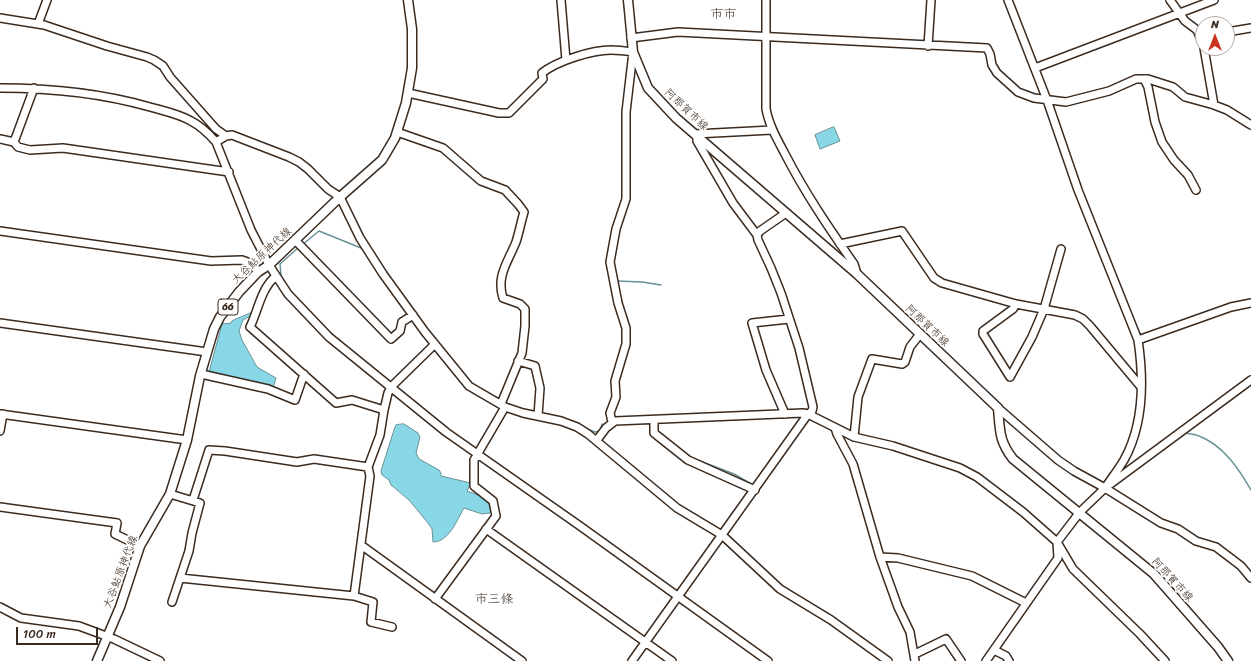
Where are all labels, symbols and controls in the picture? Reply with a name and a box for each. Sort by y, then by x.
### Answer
district label: 市市 [710,7,736,23]
text: N [1211,15,1219,34]
north arrow [1195,16,1235,56]
street label: 阿那賀市線 [661,86,711,134]
street label: 大谷鮎原神代線 [229,225,295,287]
road number: 66 [218,299,238,315]
street label: 阿那賀市線 [902,302,952,350]
street label: 大谷鮎原神代線 [101,534,141,610]
street label: 阿那賀市線 [1148,555,1196,605]
district label: 市三條 [475,592,513,608]
scale bar [18,619,100,645]
text: 100 m [23,623,56,645]

